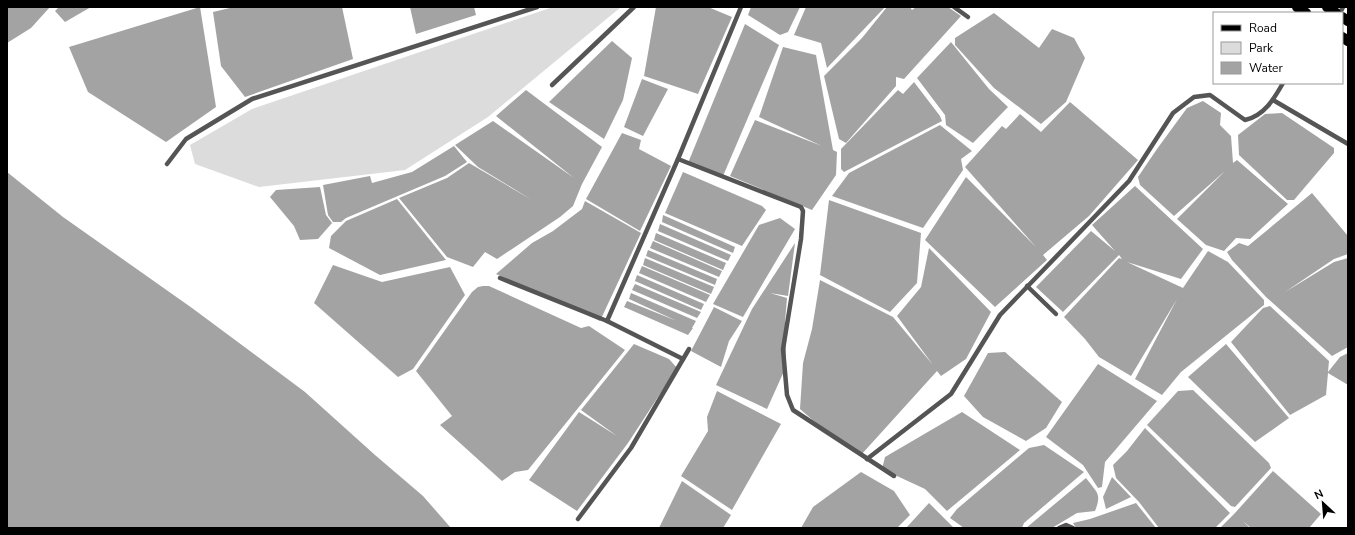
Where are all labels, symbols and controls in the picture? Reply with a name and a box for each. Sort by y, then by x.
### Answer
legend [1213,12,1343,84]
text: Road [1249,20,1277,36]
text: Park [1249,40,1274,56]
text: Water [1249,60,1283,76]
north arrow [1303,483,1343,523]
text: N [1312,486,1326,503]

